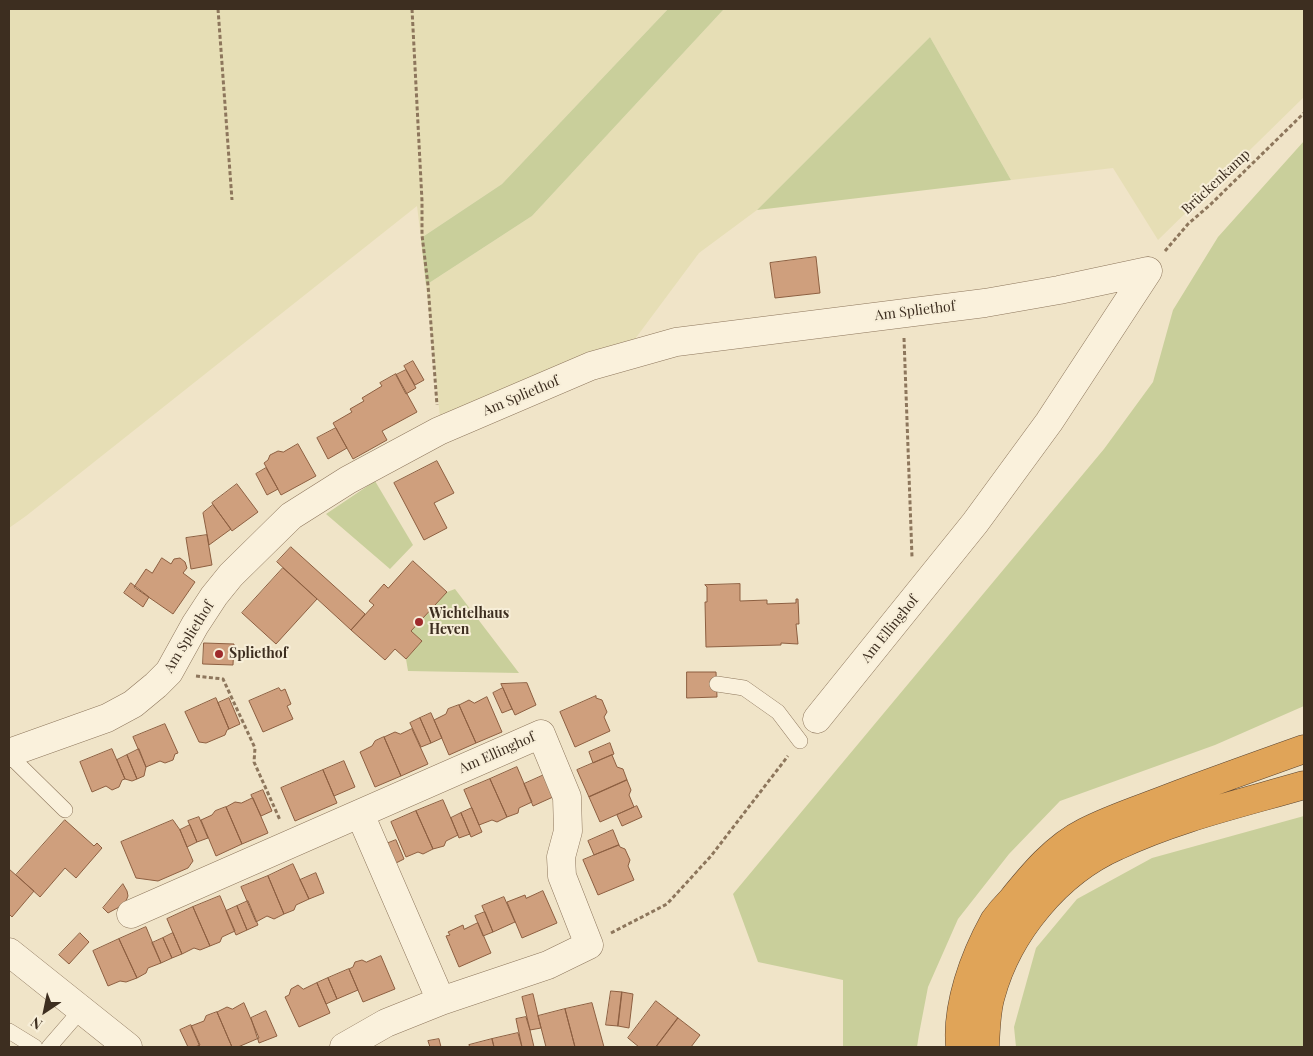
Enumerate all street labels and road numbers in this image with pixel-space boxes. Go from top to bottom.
street label: Brückenkamp [1178,146,1254,218]
street label: Am Spliethof [874,298,956,324]
street label: Am Spliethof [480,372,562,420]
street label: Am Ellinghof [858,592,922,666]
street label: Am Spliethof [160,598,218,676]
street label: Am Ellinghof [456,729,538,777]

